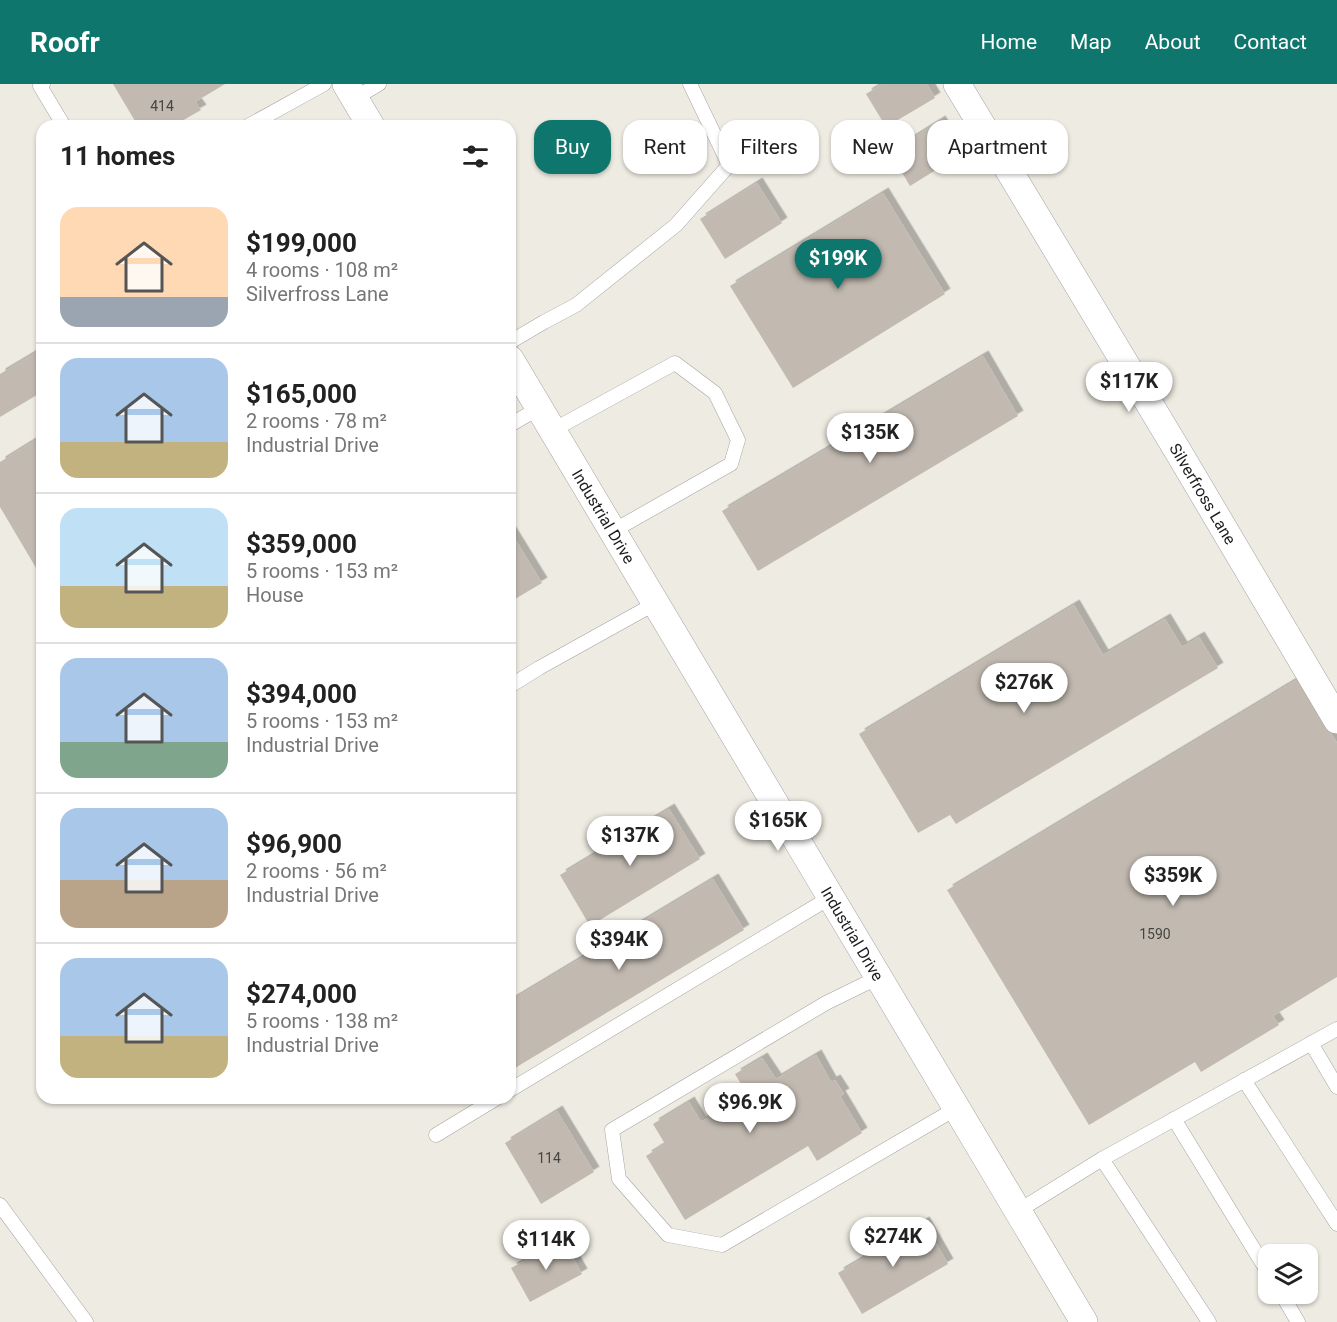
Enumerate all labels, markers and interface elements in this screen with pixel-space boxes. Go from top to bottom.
text: Roofr [30,26,100,59]
text: Home [981,30,1037,54]
text: Map [1070,30,1112,54]
text: About [1145,30,1201,54]
text: Contact [1234,30,1307,54]
house number: 414 [150,98,174,114]
chip: Buy [534,120,611,174]
chip: Rent [623,120,707,174]
chip: Filters [719,120,819,174]
chip: New [831,120,915,174]
chip: Apartment [927,120,1068,174]
icon: filters [459,140,492,173]
text: 11 homes [60,141,175,171]
text: $199,000 [246,228,357,258]
icon: home [108,231,180,303]
pin: $199K [796,239,880,290]
text: $199K [809,246,867,270]
text: 4 rooms · 108 m² [246,258,398,282]
text: Silverfross Lane [246,282,389,306]
pin: $117K [1087,362,1171,413]
text: $117K [1100,369,1158,393]
text: $165,000 [246,379,357,409]
icon: home [108,382,180,454]
text: 2 rooms · 78 m² [246,409,387,433]
pin: $135K [828,413,912,464]
text: $135K [841,420,899,444]
text: Industrial Drive [246,433,379,457]
street label: Silverfross Lane [1165,440,1240,548]
street label: Industrial Drive [568,466,639,567]
text: $359,000 [246,529,357,559]
icon: home [108,532,180,604]
text: 5 rooms · 153 m² [246,559,398,583]
text: House [246,583,304,607]
pin: $276K [982,663,1066,714]
text: $276K [995,670,1053,694]
text: $394,000 [246,679,357,709]
icon: home [108,682,180,754]
text: 5 rooms · 153 m² [246,709,398,733]
text: Industrial Drive [246,733,379,757]
pin: $165K [736,801,820,852]
text: $165K [749,808,807,832]
pin: $137K [588,816,672,867]
text: $137K [601,823,659,847]
text: $96,900 [246,829,342,859]
icon: home [108,832,180,904]
pin: $359K [1131,856,1215,907]
text: 2 rooms · 56 m² [246,859,387,883]
text: $359K [1144,863,1202,887]
text: Industrial Drive [246,883,379,907]
street label: Industrial Drive [817,883,887,984]
pin: $394K [577,920,661,971]
house number: 1590 [1139,926,1171,942]
text: $394K [590,927,648,951]
text: $274,000 [246,979,357,1009]
icon: home [108,982,180,1054]
text: 5 rooms · 138 m² [246,1009,398,1033]
text: Industrial Drive [246,1033,379,1057]
pin: $96.9K [701,1083,799,1134]
text: $96.9K [718,1090,782,1114]
house number: 114 [537,1150,561,1166]
pin: $274K [851,1217,935,1268]
pin: $114K [504,1220,588,1271]
text: $274K [864,1224,922,1248]
text: $114K [517,1227,575,1251]
map controls [1258,1244,1318,1304]
button: layers [1258,1244,1318,1304]

